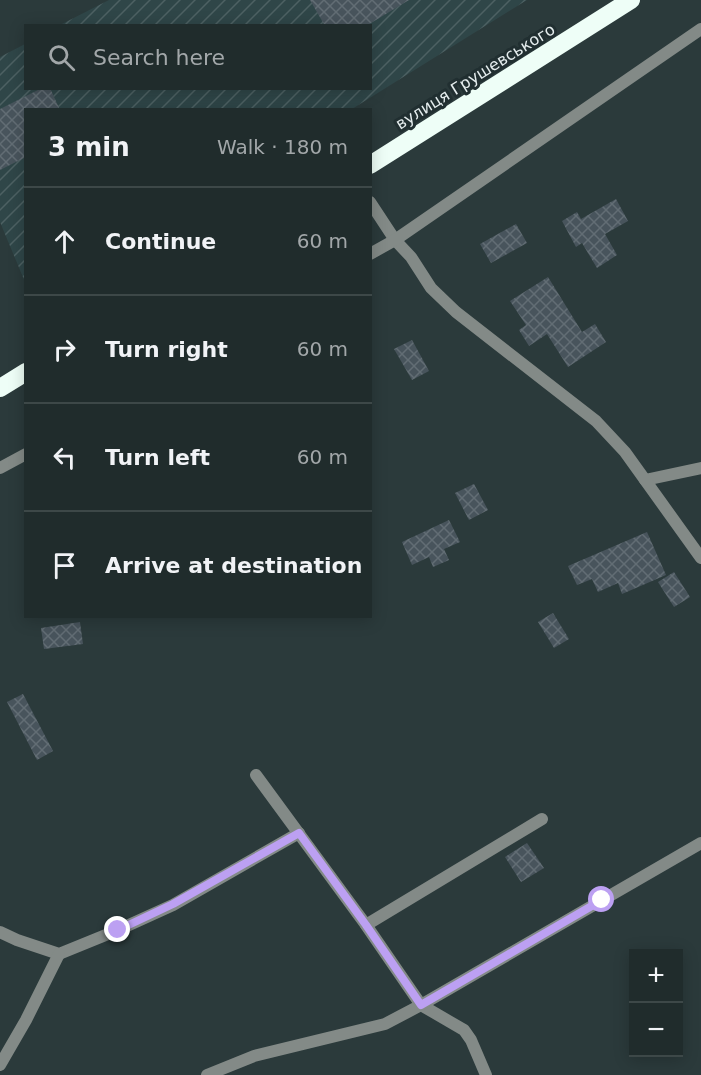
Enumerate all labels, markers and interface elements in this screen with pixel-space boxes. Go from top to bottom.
street label: вулиця Грушевського [392,20,558,133]
search box [24,24,372,90]
icon: search [45,41,78,74]
text: Search here [93,45,225,70]
text: 3 min [48,132,130,162]
text: Walk · 180 m [217,135,348,159]
icon: ahead [48,225,81,258]
text: Continue [105,229,216,254]
text: 60 m [297,229,348,253]
icon: right [48,333,81,366]
text: Turn right [105,337,228,362]
text: 60 m [297,337,348,361]
icon: left [48,441,81,474]
text: Turn left [105,445,210,470]
text: 60 m [297,445,348,469]
icon: arrive [48,549,81,582]
text: Arrive at destination [105,553,362,578]
route start [588,886,614,912]
route end [104,916,130,942]
map controls [629,949,683,1057]
button: + [629,949,683,1003]
button: − [629,1003,683,1057]

